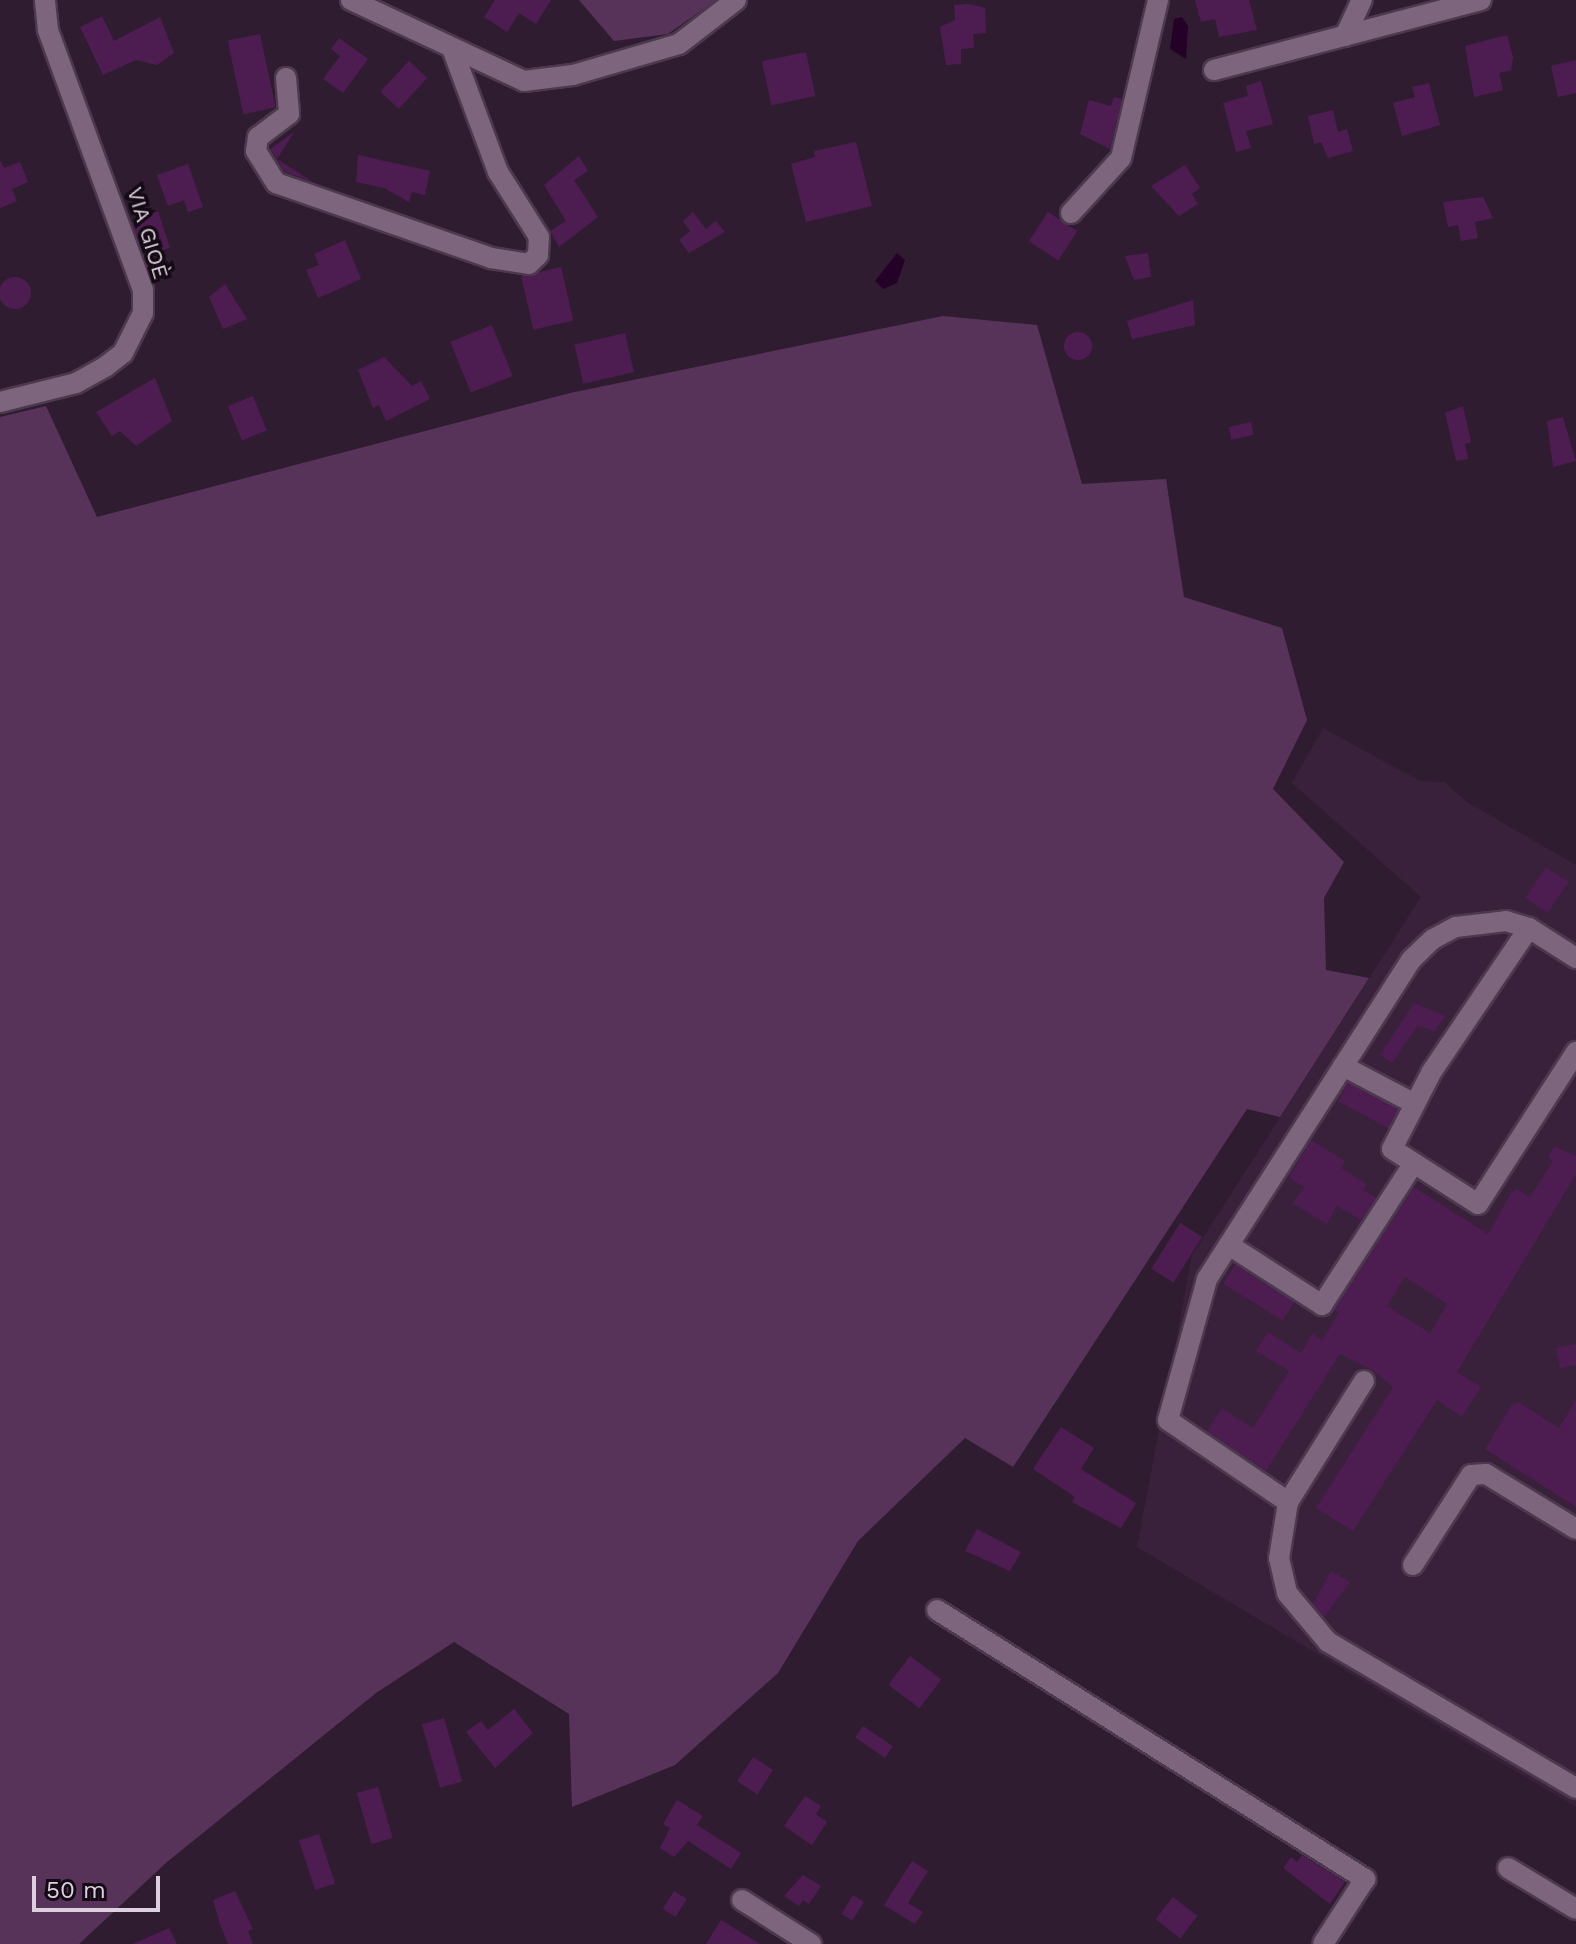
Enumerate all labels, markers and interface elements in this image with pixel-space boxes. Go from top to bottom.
street label: VIA GIOÈ [121,183,175,283]
scale bar [36,1860,164,1910]
text: 50 m [46,1876,106,1904]

